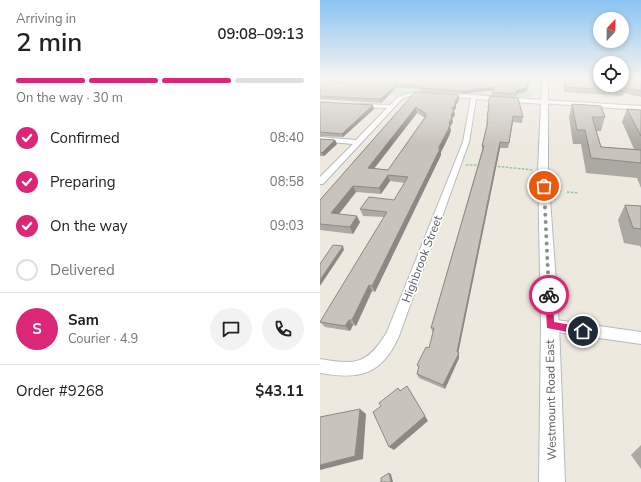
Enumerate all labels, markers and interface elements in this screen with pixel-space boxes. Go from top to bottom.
text: Arriving in [16,10,76,28]
north arrow [593,12,629,48]
map controls [593,12,629,92]
text: 09:08–09:13 [217,24,304,44]
text: 2 min [16,25,82,60]
button: locate [593,56,629,92]
text: On the way · 30 m [16,89,123,107]
icon: check [16,127,38,149]
text: Confirmed [50,128,120,148]
text: 08:40 [270,129,304,147]
pin [527,169,561,203]
icon: check [16,171,38,193]
text: Preparing [50,172,115,192]
text: 08:58 [270,173,304,191]
icon: bag [533,175,555,197]
street label: Highbrook Street [398,212,446,305]
icon: check [16,215,38,237]
text: On the way [50,216,128,236]
text: 09:03 [270,217,304,235]
text: Delivered [50,260,115,280]
courier [529,275,569,315]
icon: bike [538,284,560,306]
button: chat [210,308,252,350]
button: phone [262,308,304,350]
text: Sam [68,310,99,330]
pin [566,314,600,348]
text: S [32,319,42,339]
icon: home [572,320,594,342]
text: Courier · 4.9 [68,330,138,348]
street label: Westmount Road East [542,339,560,461]
text: Order #9268 [16,381,104,401]
text: $43.11 [255,381,304,401]

